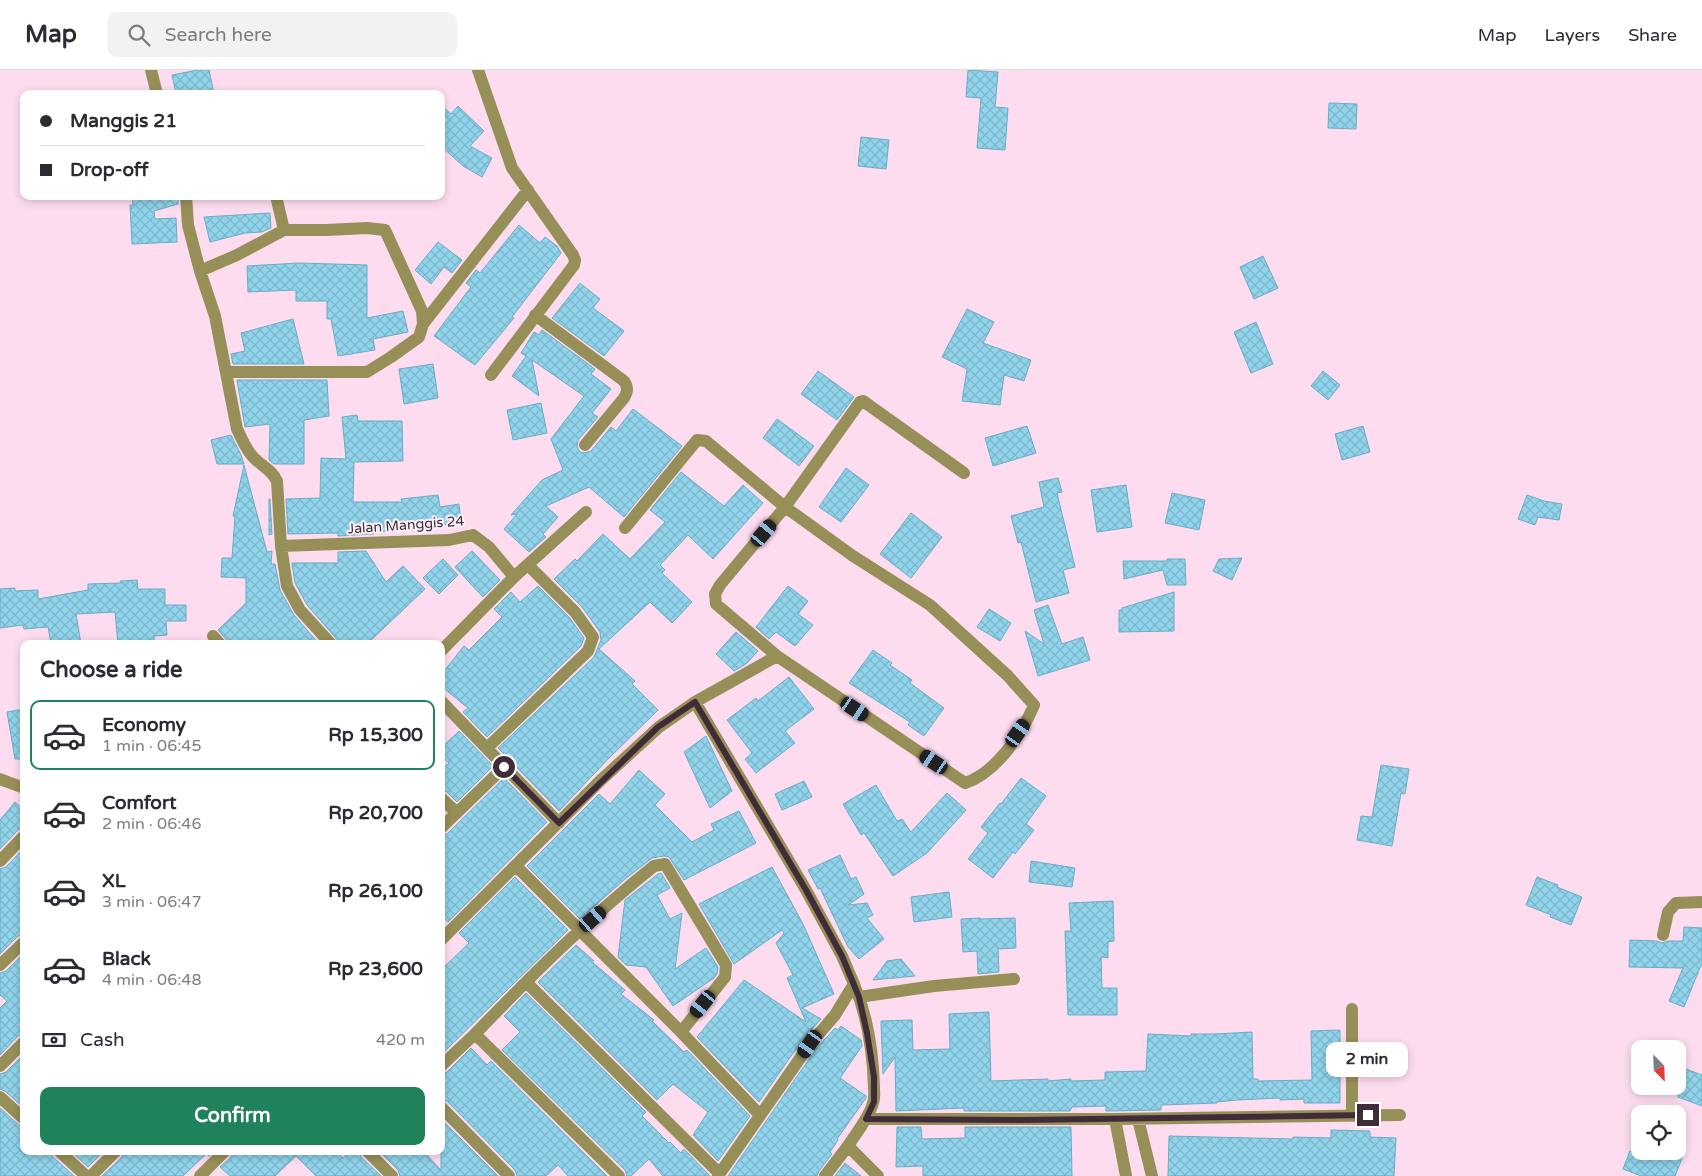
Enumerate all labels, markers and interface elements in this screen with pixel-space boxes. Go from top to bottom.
search box [107,12,457,57]
text: Map [25,20,77,49]
icon: search [125,21,153,49]
text: Search here [165,24,272,46]
text: Map [1478,24,1517,46]
text: Layers [1545,24,1600,46]
text: Share [1628,24,1677,46]
text: Manggis 21 [70,110,177,132]
text: Drop-off [70,159,149,181]
street label: Jalan Manggis 24 [347,512,465,538]
car [748,517,779,549]
text: Choose a ride [40,657,183,683]
car [838,694,871,724]
icon: car [42,713,87,758]
text: Economy [102,714,186,736]
car [1003,716,1032,750]
text: Rp 15,300 [328,724,423,746]
text: 1 min · 06:45 [102,736,201,756]
car [917,747,950,777]
route start [493,756,515,778]
icon: car [42,791,87,836]
text: Comfort [102,792,176,814]
text: Rp 20,700 [328,802,423,824]
text: 2 min · 06:46 [102,814,201,834]
icon: car [42,869,87,914]
text: XL [102,870,126,892]
text: Rp 26,100 [328,880,423,902]
text: 3 min · 06:47 [102,892,201,912]
car [576,903,609,935]
icon: car [42,947,87,992]
text: Black [102,948,151,970]
text: Rp 23,600 [328,958,423,980]
text: 4 min · 06:48 [102,970,201,990]
car [687,988,718,1020]
icon: cash [40,1026,68,1054]
car [795,1027,824,1061]
text: Cash [80,1029,125,1051]
text: 420 m [376,1030,425,1050]
north arrow [1631,1040,1686,1095]
map controls [1631,1040,1686,1160]
callout: 2 min [1327,1042,1409,1078]
text: 2 min [1346,1049,1388,1069]
button: Confirm [40,1087,425,1145]
route end [1357,1104,1379,1126]
button: locate [1631,1105,1686,1160]

